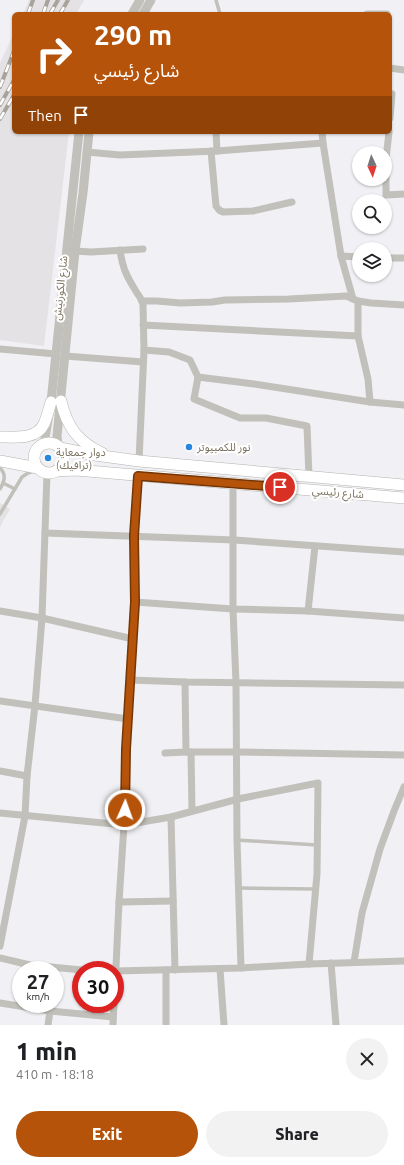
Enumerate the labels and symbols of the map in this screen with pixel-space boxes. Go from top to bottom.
north arrow [352,146,392,186]
street label: شارع الكورنيش [51,255,71,321]
place label: نور للكمبيوتر [196,441,251,454]
marker: نور للكمبيوتر [184,442,194,452]
place label: دوار جمعاية (ترافيك) [56,446,106,472]
marker: دوار جمعاية (ترافيك) [43,453,53,463]
pin [263,470,297,504]
street label: شارع رئيسي [311,484,365,504]
position arrow [104,789,146,831]
speed limit sign: 30 [72,961,124,1013]

